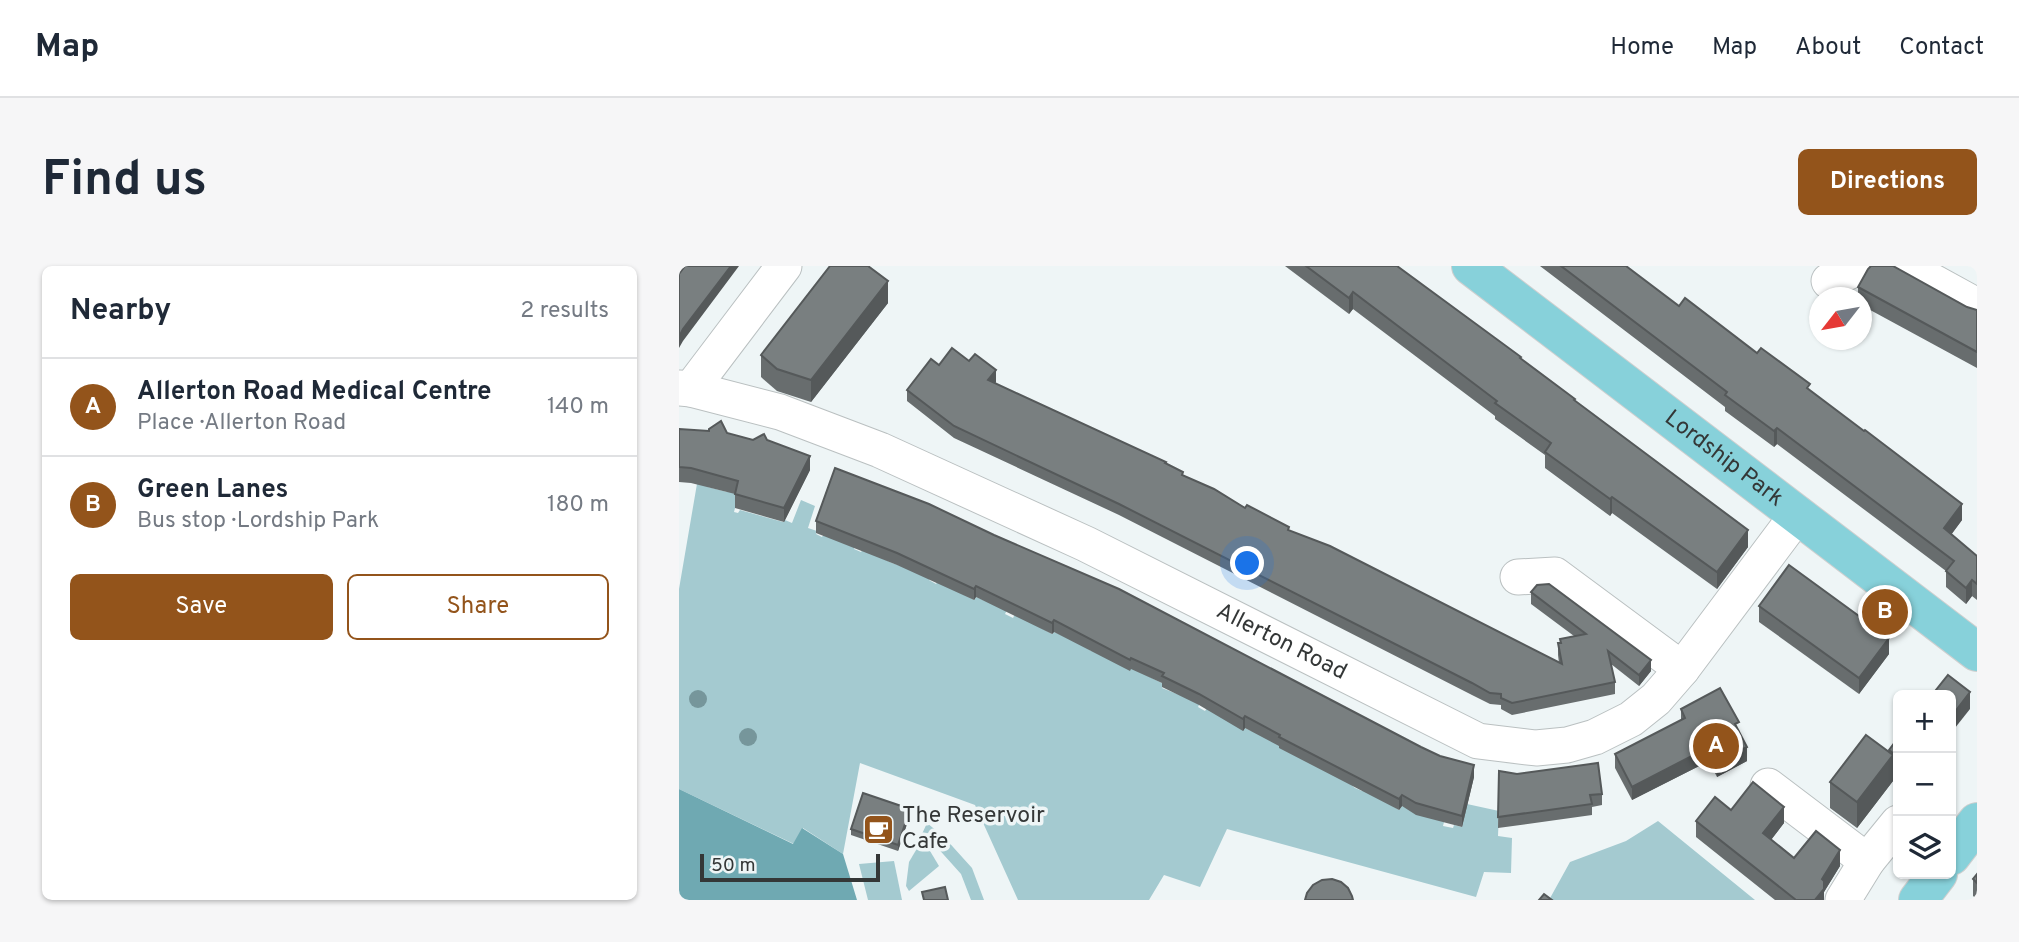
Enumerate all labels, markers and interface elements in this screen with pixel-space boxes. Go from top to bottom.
text: Map [35,27,99,69]
text: Home [1610,33,1674,63]
text: Map [1712,33,1757,63]
text: About [1795,33,1861,63]
text: Contact [1899,33,1984,63]
button: Directions [1798,149,1977,215]
text: Find us [42,151,207,213]
north arrow [1809,287,1872,350]
text: Nearby [70,293,171,330]
text: 2 results [520,297,609,326]
text: Allerton Road Medical Centre [137,376,492,409]
text: A [85,393,101,422]
text: 140 m [547,393,609,422]
street label: Lordship Park [1658,404,1789,514]
text: Place · Allerton Road [137,409,346,438]
text: Green Lanes [137,474,288,507]
text: B [85,491,101,520]
text: 180 m [547,491,609,520]
text: Bus stop · Lordship Park [137,507,379,536]
your location [1230,546,1264,580]
button: Save [70,574,333,640]
button: Share [347,574,609,640]
pin: B [1862,586,1908,638]
street label: Allerton Road [1211,597,1351,687]
map controls [1893,690,1956,879]
button: + [1893,690,1956,753]
pin: A [1693,720,1739,772]
button: − [1893,753,1956,816]
place label: The Reservoir Cafe [902,802,1045,857]
cafe icon: The Reservoir Cafe [862,812,896,846]
button: layers [1893,816,1956,879]
scale bar [700,851,880,883]
text: 50 m [711,854,756,878]

